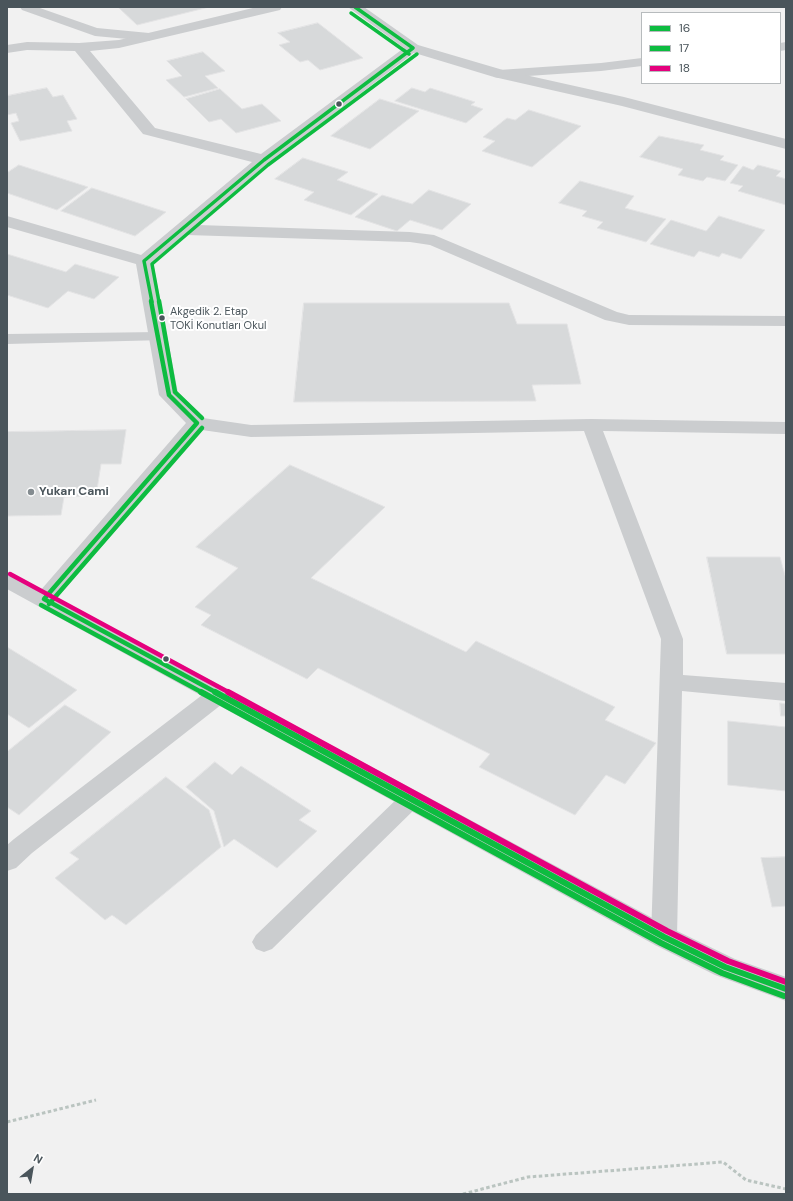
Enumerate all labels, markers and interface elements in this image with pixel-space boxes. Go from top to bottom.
legend [641,12,781,84]
text: 16 [679,20,690,36]
text: 17 [679,40,689,56]
text: 18 [679,60,690,76]
unlabelled marker [334,99,344,109]
place label: Akgedik 2. Etap TOKİ Konutları Okul [170,305,266,331]
marker: Akgedik 2. Etap TOKİ Konutları Okul [157,313,167,323]
place label: Yukarı Cami [39,485,109,499]
marker: Yukarı Cami [26,487,36,497]
unlabelled marker [161,654,171,664]
north arrow [12,1149,52,1189]
text: N [31,1151,45,1167]

